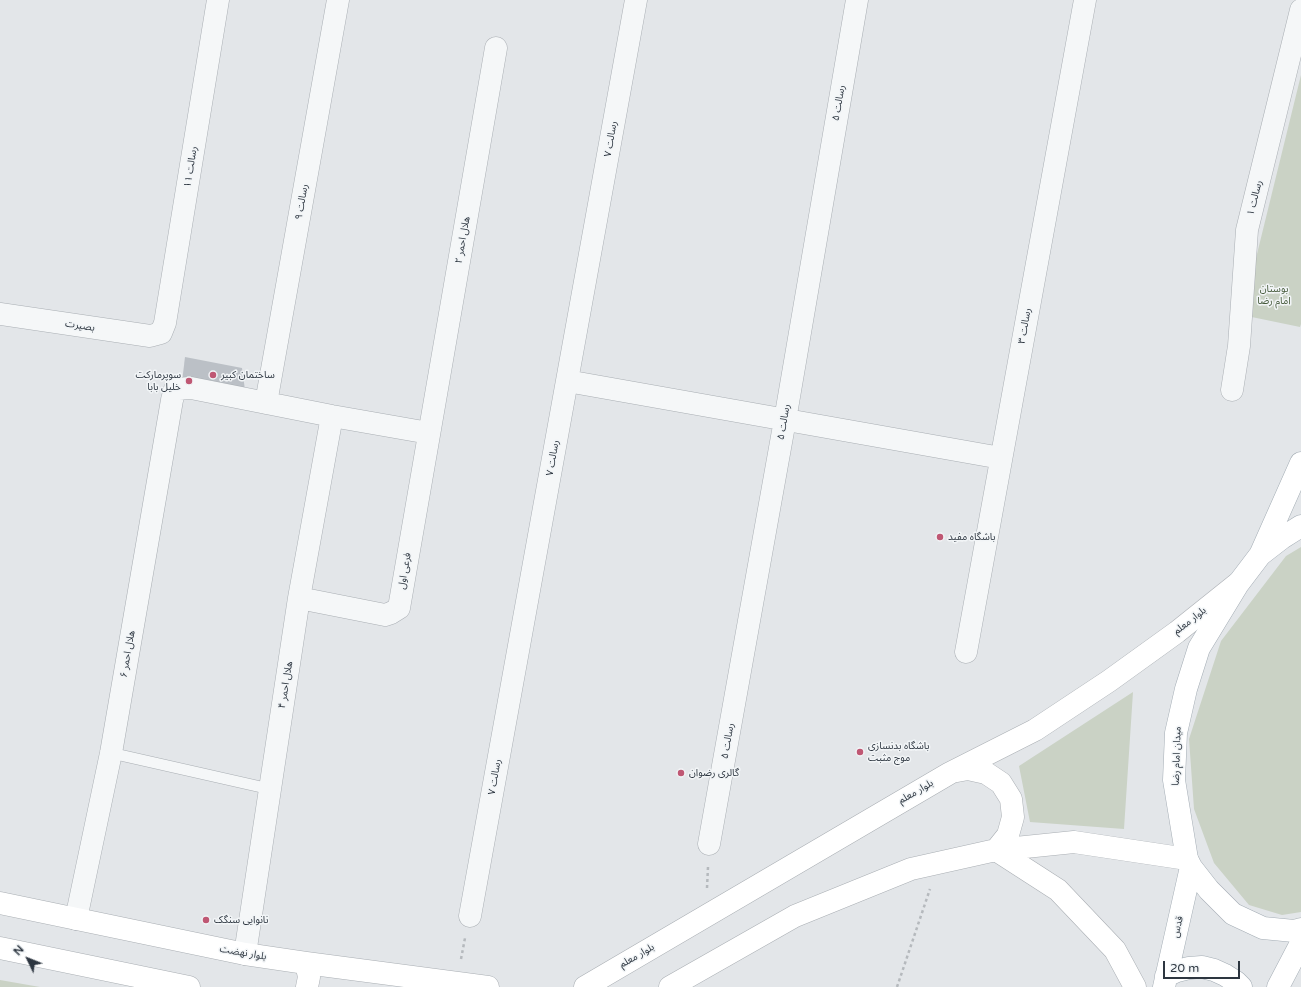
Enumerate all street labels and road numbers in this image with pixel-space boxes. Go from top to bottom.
street label: رسالت ۵ [830,84,848,122]
street label: رسالت ۷ [602,120,620,158]
street label: رسالت ۱۱ [182,145,200,189]
street label: رسالت ۱ [1245,179,1265,217]
street label: رسالت ۹ [293,183,311,221]
street label: هلال احمر ۲ [453,216,473,264]
street label: رسالت ۳ [1016,307,1034,345]
street label: بصیرت [64,318,96,334]
street label: رسالت ۵ [775,403,793,441]
street label: رسالت ۷ [544,439,562,477]
street label: فرعی اول [396,552,414,590]
street label: بلوار معلم [1171,605,1209,637]
street label: هلال احمر ۶ [118,630,138,678]
street label: هلال احمر ۴ [276,661,296,709]
street label: رسالت ۵ [719,722,737,760]
street label: میدان امام رضا [1170,726,1184,786]
street label: رسالت ۷ [486,758,504,796]
street label: بلوار معلم [896,777,936,807]
street label: قدس [1170,915,1186,939]
street label: بلوار معلم [617,941,657,971]
street label: بلوار نهضت [219,943,267,963]

